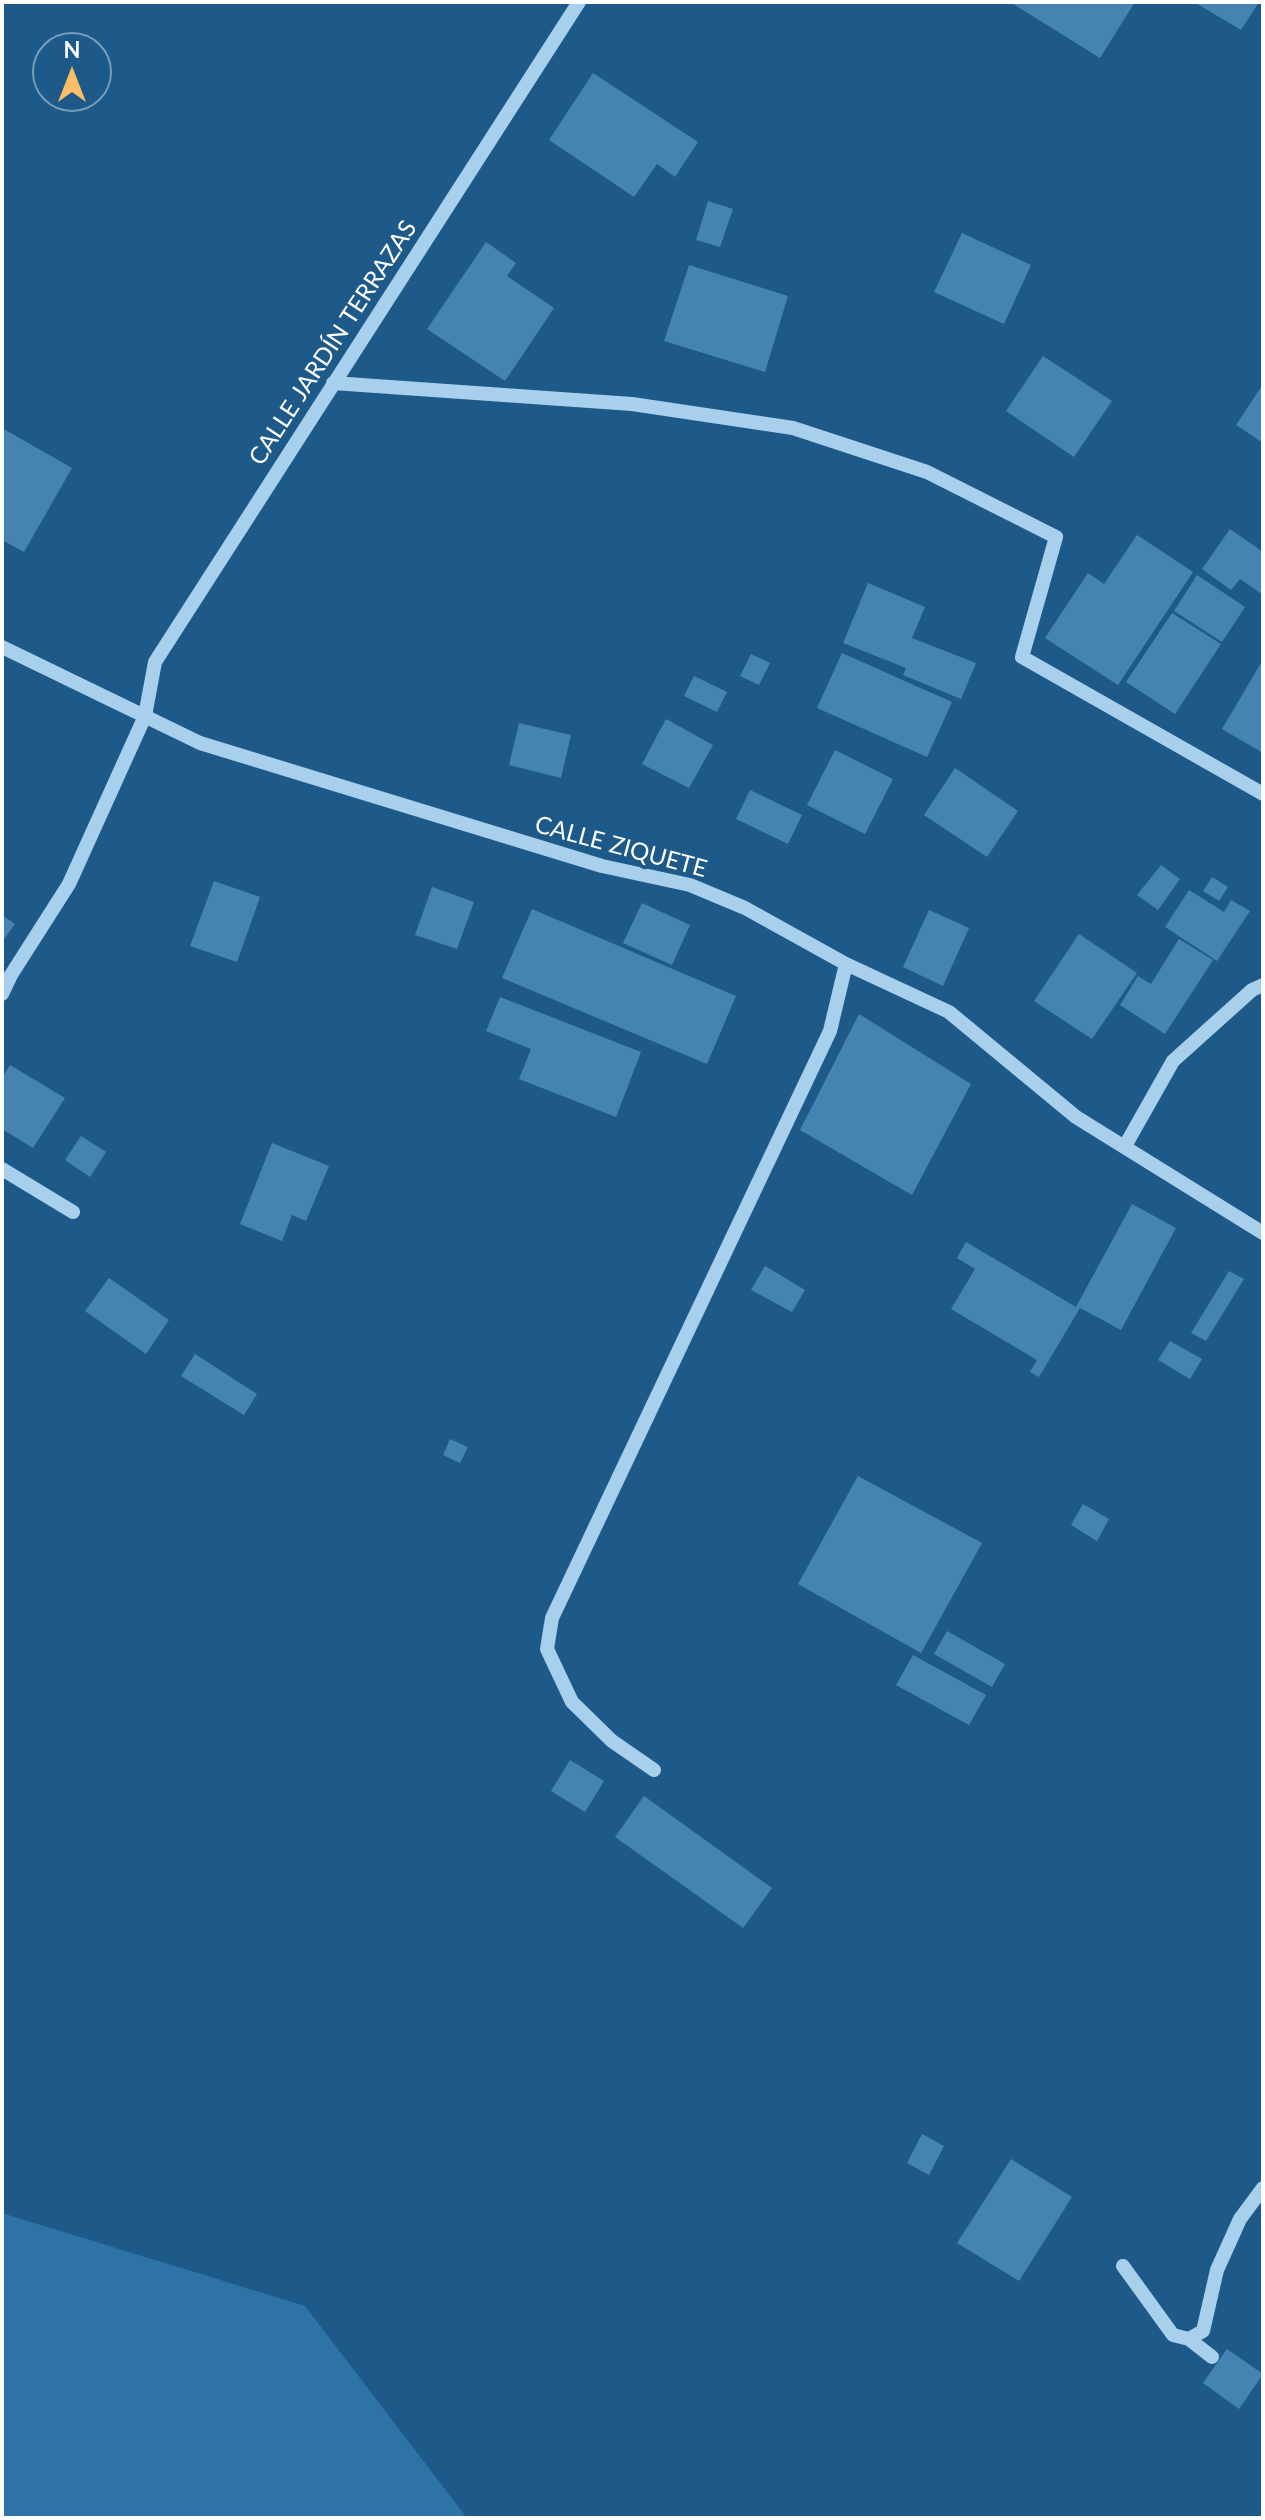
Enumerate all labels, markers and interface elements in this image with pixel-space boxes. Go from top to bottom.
north arrow [32,32,112,112]
text: N [64,36,80,63]
street label: CALLE JARDÍN TERRAZAS [243,215,423,471]
street label: CALLE ZIQUETE [532,810,710,884]

